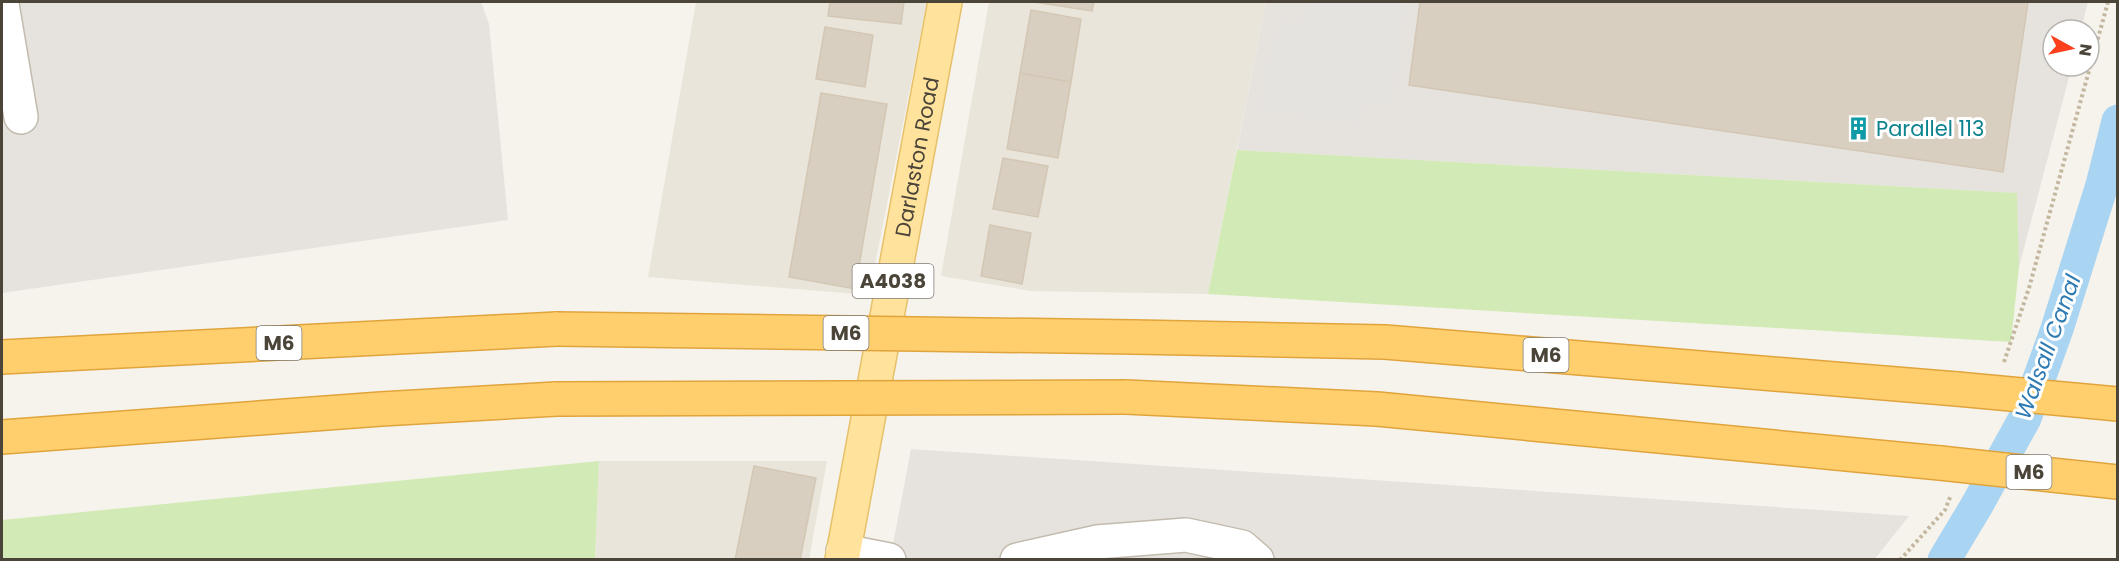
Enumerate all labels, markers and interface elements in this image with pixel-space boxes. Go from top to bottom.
north arrow [2041,18,2101,78]
text: N [2073,42,2098,58]
street label: Darlaston Road [887,74,945,239]
place label: Parallel 113 [1876,114,1984,143]
building icon: Parallel 113 [1845,115,1871,141]
road number: A4038 [852,264,934,298]
water label: Walsall Canal [2007,270,2089,424]
road number: M6 [824,316,868,350]
road number: M6 [256,326,302,360]
road number: M6 [1524,338,1568,372]
road number: M6 [2006,455,2052,489]

